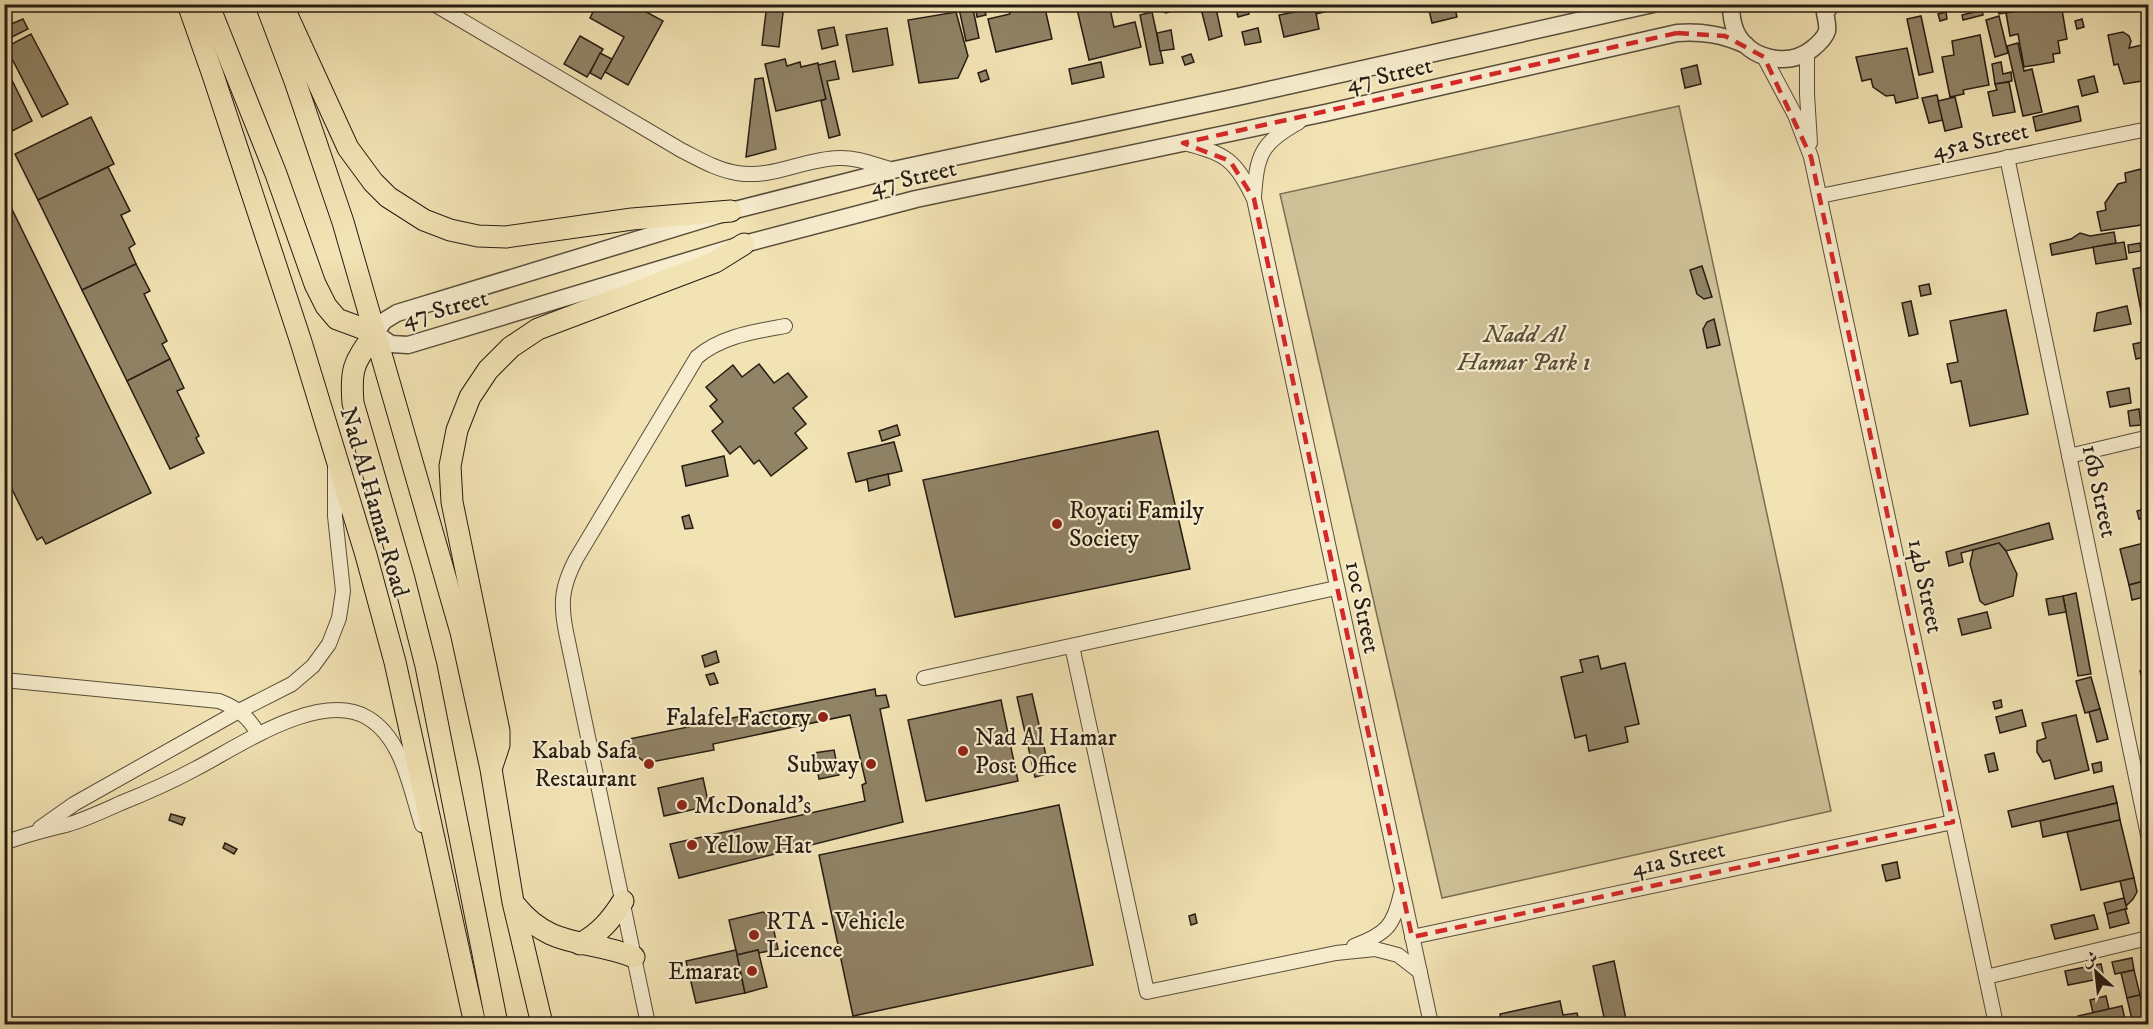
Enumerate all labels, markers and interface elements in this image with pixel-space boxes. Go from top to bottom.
street label: 47 Street [1343,50,1436,99]
street label: 45a Street [1929,116,2031,166]
street label: 47 Street [867,153,960,202]
street label: 47 Street [399,283,492,335]
park label: Nadd Al Hamar Park 1 [1456,320,1591,378]
street label: Nad Al Hamar Road [333,404,416,601]
street label: 16b Street [2075,442,2124,541]
place label: Royati Family Society [1069,496,1204,554]
marker: Royati Family Society [1050,517,1064,531]
street label: 14b Street [1900,536,1950,636]
street label: 10c Street [1338,558,1387,657]
place label: Falafel Factory [665,703,812,733]
marker: Falafel Factory [816,710,830,724]
place label: Nad Al Hamar Post Office [975,723,1117,781]
place label: Kabab Safa Restaurant [532,736,638,794]
marker: Nad Al Hamar Post Office [956,744,970,758]
place label: Subway [787,750,860,780]
marker: Kabab Safa Restaurant [642,757,656,771]
marker: Subway [864,757,878,771]
place label: McDonald's [694,791,811,821]
marker: McDonald's [675,798,689,812]
place label: Yellow Hat [704,831,812,861]
street label: 41a Street [1629,834,1728,883]
marker: Yellow Hat [685,838,699,852]
place label: RTA - Vehicle Licence [766,907,905,965]
marker: RTA - Vehicle Licence [747,928,761,942]
north arrow [2066,942,2126,1002]
text: ش [2078,947,2101,972]
place label: Emarat [668,957,740,987]
marker: Emarat [745,964,759,978]

